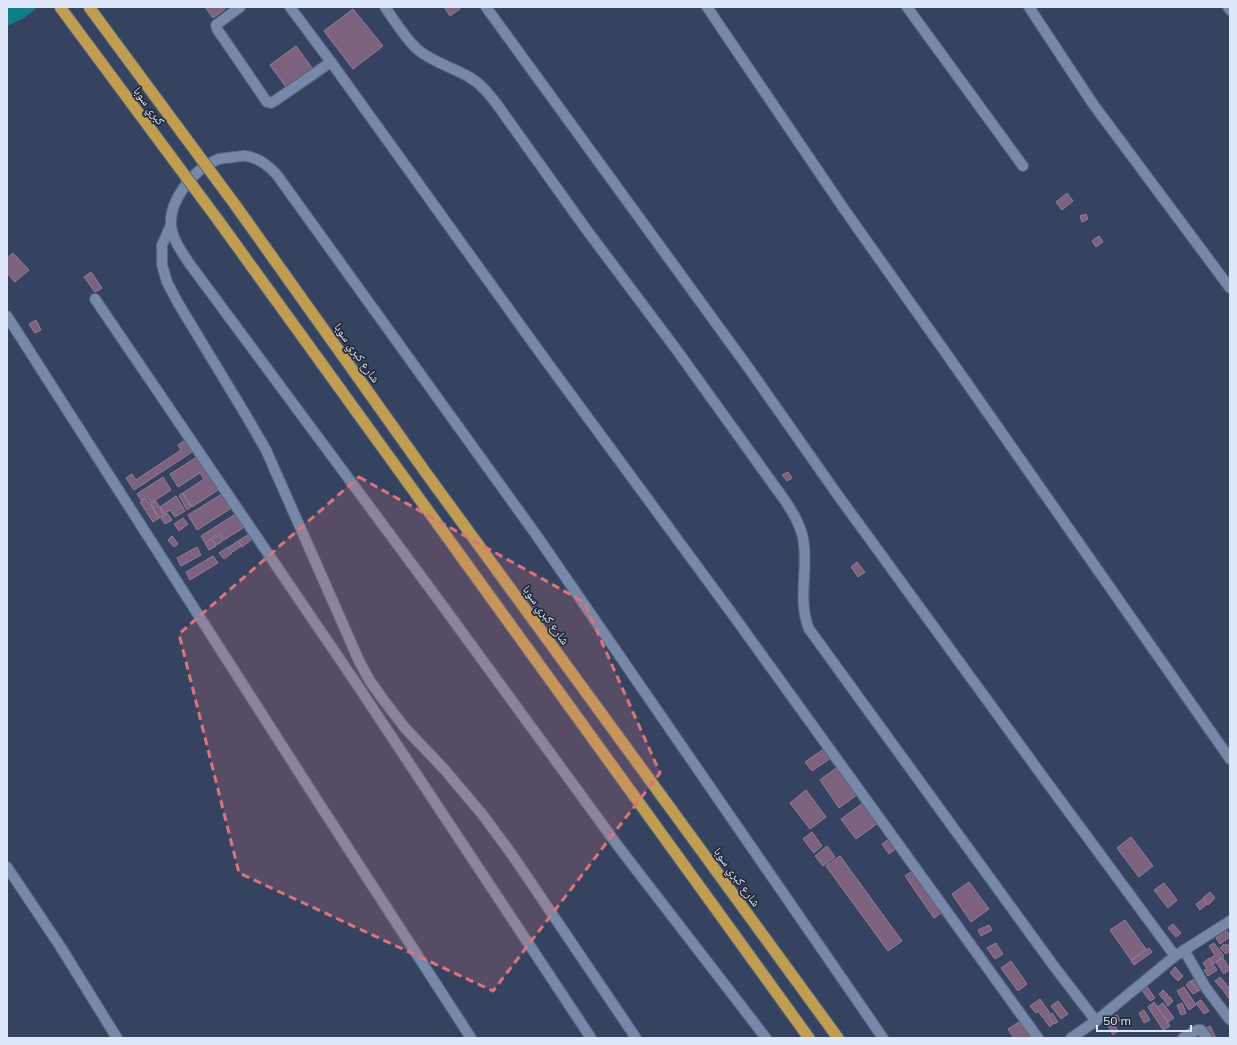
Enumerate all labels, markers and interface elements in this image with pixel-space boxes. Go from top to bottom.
street label: كبري سوبا [128,84,168,130]
street label: شارع كبري سوبا [329,320,384,387]
street label: شارع كبري سوبا [517,582,573,649]
street label: شارع كبري سوبا [708,844,764,911]
scale bar [1097,1007,1191,1033]
text: 50 m [1103,1013,1131,1028]

